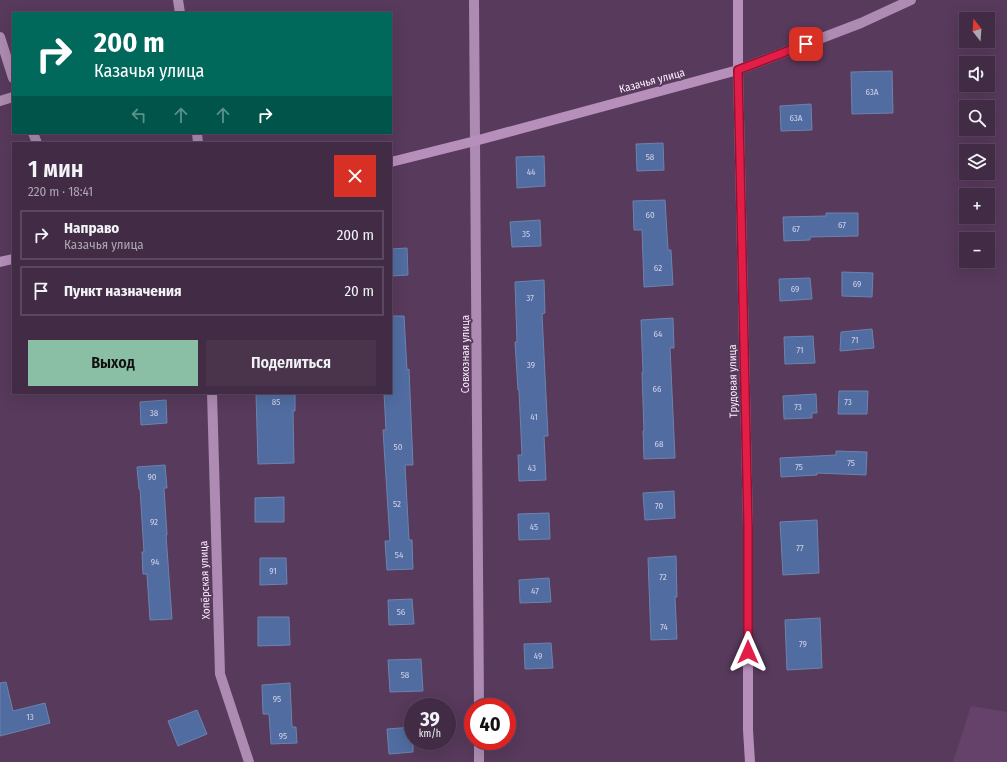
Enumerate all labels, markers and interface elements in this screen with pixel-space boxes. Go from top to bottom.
north arrow [959,12,995,48]
map controls [959,12,995,268]
text: 200 m [94,26,165,59]
pin [789,27,823,61]
icon: right [28,28,80,80]
icon: arrive [795,33,817,55]
button: sound [959,56,995,92]
text: Казачья улица [94,60,204,82]
street label: Казачья улица [618,66,686,96]
house number: 63А [865,87,879,97]
button: search [959,100,995,136]
icon: left [128,104,150,126]
icon: ahead [170,104,192,126]
icon: ahead [212,104,234,126]
icon: right [254,104,276,126]
house number: 63А [789,113,803,123]
button: layers [959,144,995,180]
house number: 58 [646,152,655,162]
text: 1 мин [28,155,84,183]
button: close [334,155,376,197]
house number: 44 [527,167,536,177]
text: 220 m · 18:41 [28,184,93,199]
button: + [959,188,995,224]
house number: 60 [645,210,655,220]
text: Направо [64,219,119,237]
house number: 67 [838,220,846,230]
icon: right [30,224,52,246]
house number: 67 [792,224,800,234]
text: 200 m [337,226,374,244]
house number: 35 [522,229,530,239]
button: − [959,232,995,268]
text: Казачья улица [64,237,144,252]
house number: 62 [654,263,662,273]
house number: 69 [853,279,861,289]
icon: arrive [30,280,52,302]
text: Пункт назначения [64,282,182,300]
text: 20 m [345,282,374,300]
house number: 69 [791,284,799,294]
house number: 37 [526,293,534,303]
street label: Совхозная улица [459,315,472,393]
house number: 64 [654,329,663,339]
house number: 71 [851,335,859,345]
button: Выход [28,340,198,386]
button: Поделиться [206,340,376,386]
street label: Трудовая улица [726,344,740,418]
house number: 71 [796,345,804,355]
house number: 39 [527,360,535,370]
house number: 66 [653,384,662,394]
house number: 85 [272,397,280,407]
house number: 73 [844,397,852,407]
house number: 73 [794,402,802,412]
house number: 38 [150,408,159,418]
house number: 41 [530,412,538,422]
house number: 68 [655,439,664,449]
house number: 50 [394,442,403,452]
house number: 75 [847,458,855,468]
house number: 75 [795,462,803,472]
house number: 43 [528,463,536,473]
house number: 90 [147,472,157,482]
house number: 52 [393,499,401,509]
house number: 70 [655,501,663,511]
house number: 92 [150,517,158,527]
house number: 45 [530,522,538,532]
street label: Хопёрская улица [197,540,213,620]
house number: 77 [796,543,804,553]
house number: 54 [395,550,404,560]
house number: 94 [151,557,160,567]
house number: 91 [269,566,277,576]
house number: 72 [659,572,667,582]
house number: 47 [531,586,539,596]
house number: 56 [397,607,406,617]
house number: 74 [660,622,668,632]
position arrow [727,631,769,673]
house number: 79 [799,639,807,649]
house number: 49 [534,651,542,661]
house number: 58 [401,670,410,680]
house number: 95 [273,694,281,704]
speed limit sign: 40 [464,698,516,750]
text: 39 [420,707,440,731]
house number: 13 [26,712,34,722]
text: km/h [419,728,441,740]
house number: 95 [279,731,287,741]

